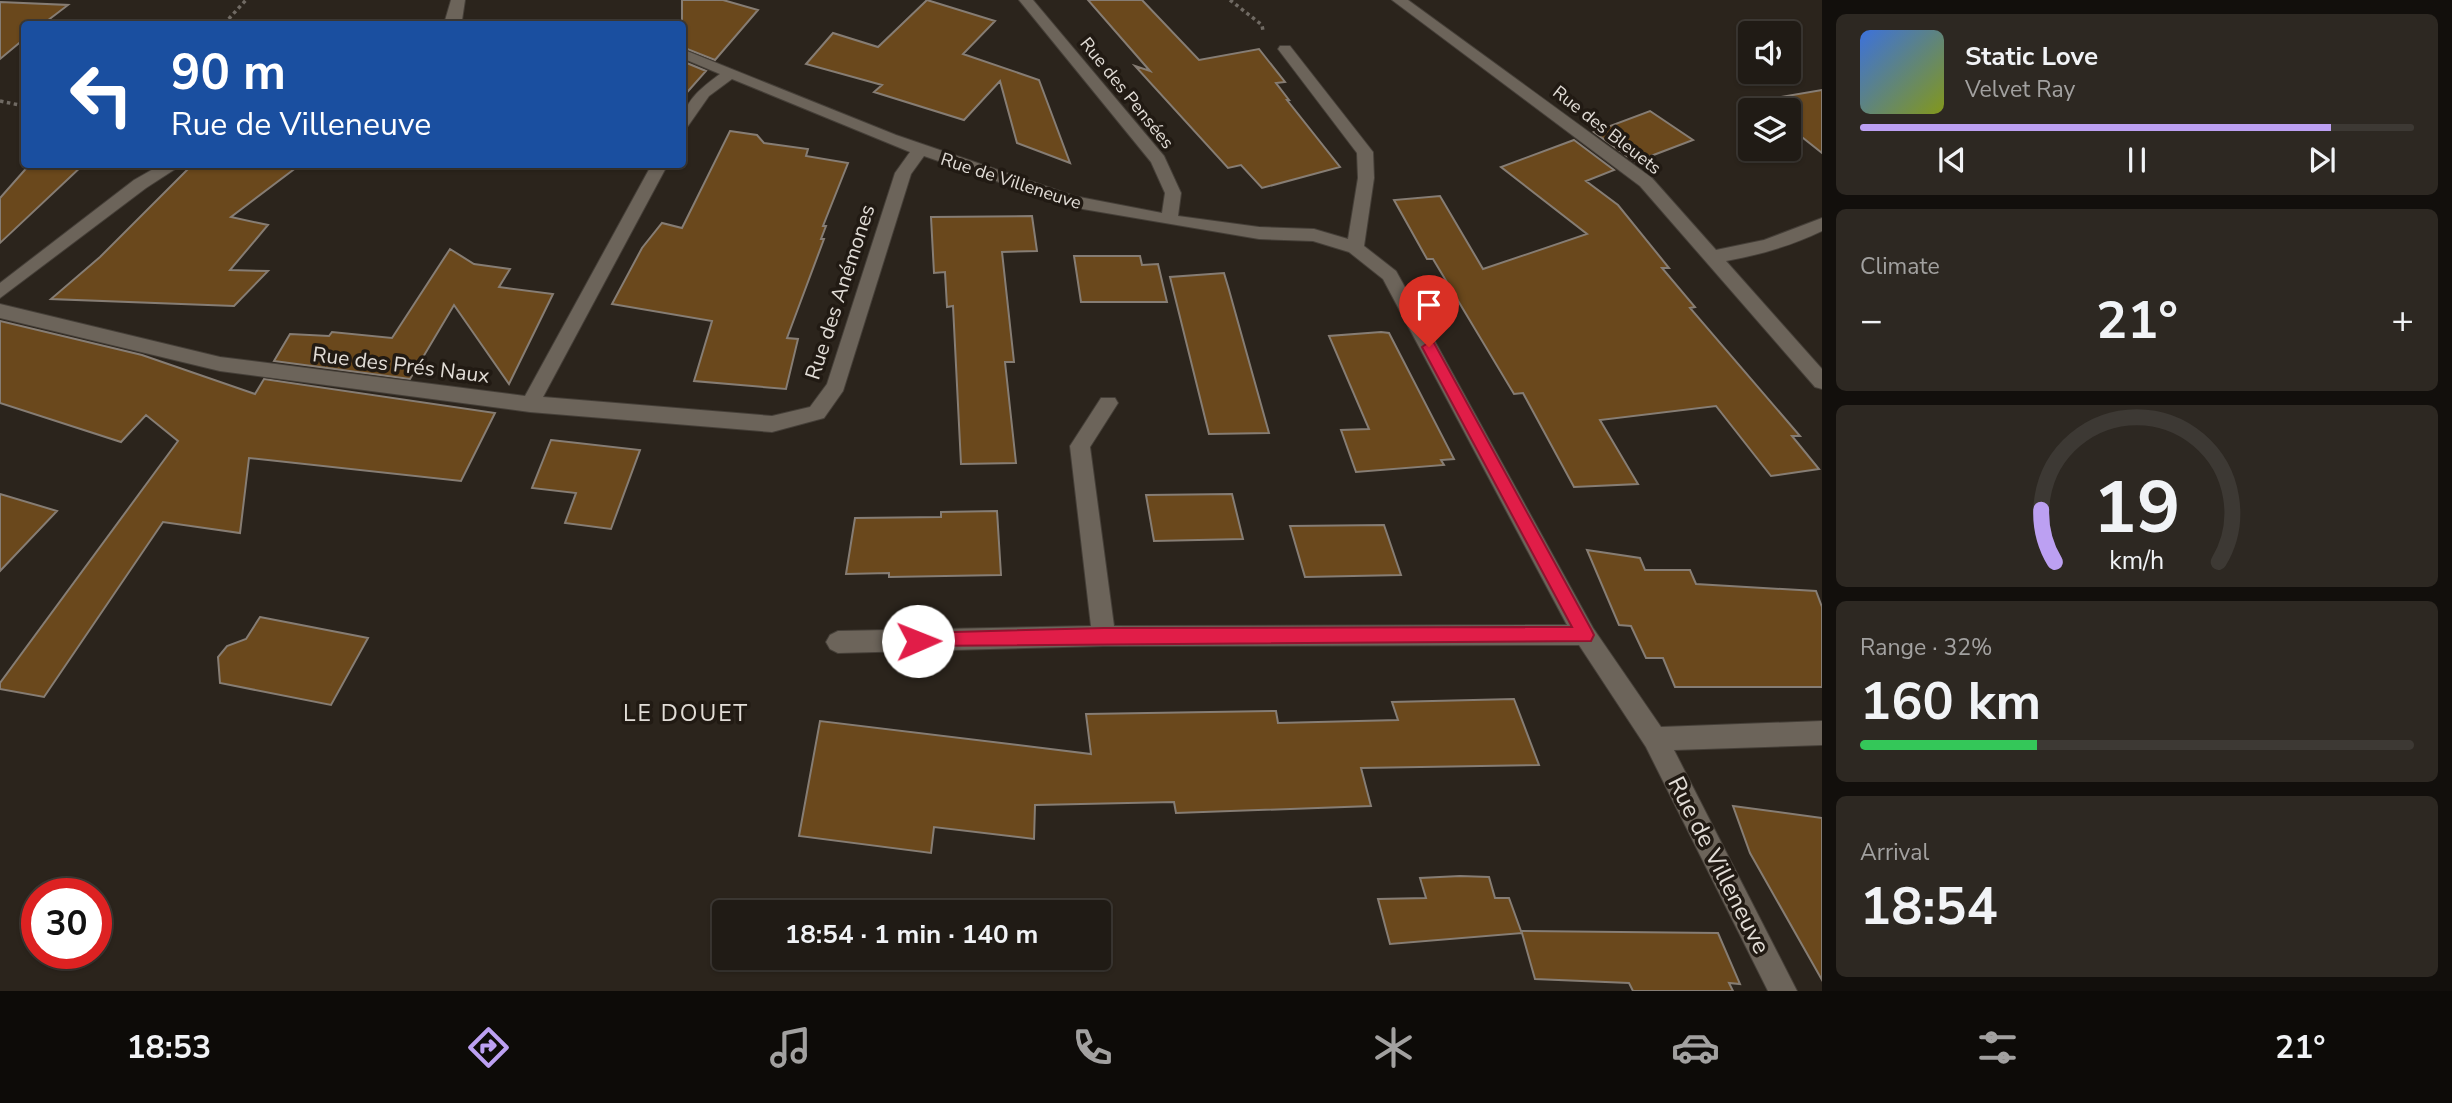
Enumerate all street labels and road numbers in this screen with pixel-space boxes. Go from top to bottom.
street label: Rue des Pensées [1075,32,1179,154]
street label: Rue des Bleuets [1548,80,1666,180]
street label: Rue de Villeneuve [938,147,1084,215]
street label: Rue des Anémones [798,201,882,383]
street label: Rue des Prés Naux [311,340,491,390]
street label: Rue de Villeneuve [1660,771,1778,959]

